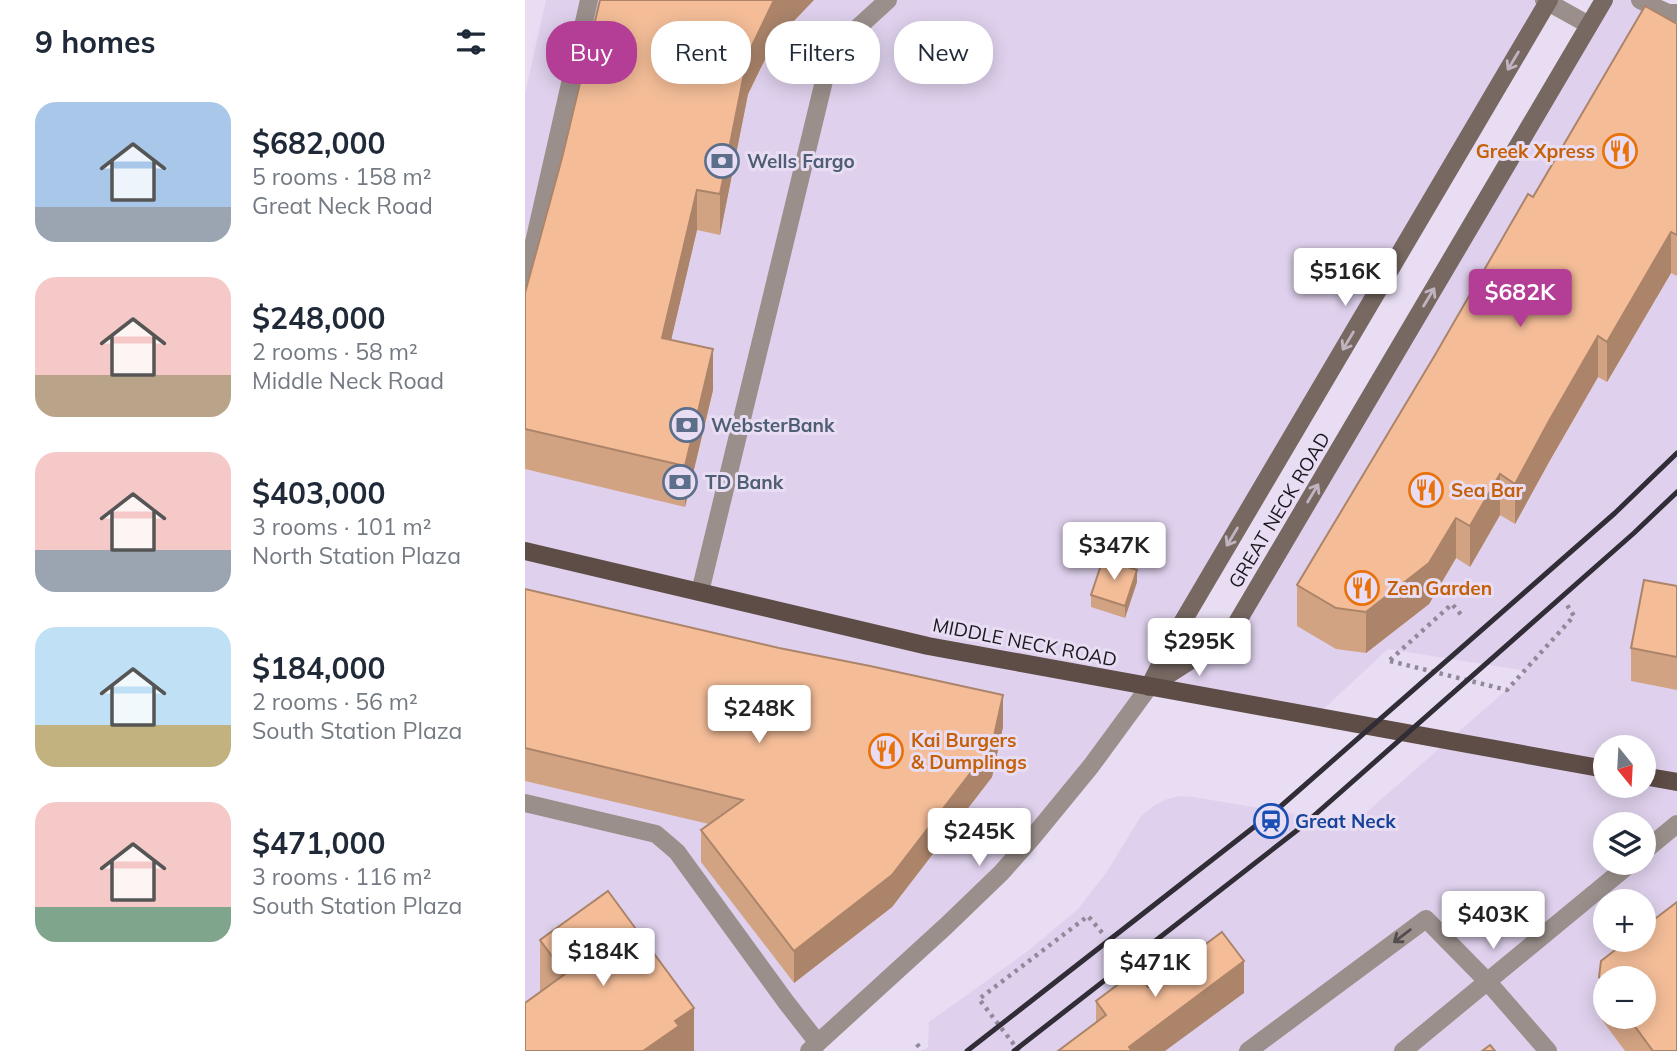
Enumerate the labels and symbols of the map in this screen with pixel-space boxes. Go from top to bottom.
one-way arrow [1506,51,1520,71]
restaurant icon: Greek Xpress [1601,132,1639,170]
place label: Greek Xpress [1476,139,1595,163]
bank icon: Wells Fargo [703,142,741,180]
place label: Wells Fargo [747,149,855,173]
pin: $516K [1296,248,1394,308]
pin: $682K [1471,270,1569,329]
one-way arrow [1422,288,1436,308]
one-way arrow [1340,331,1354,351]
bank icon: WebsterBank [668,406,706,444]
place label: WebsterBank [711,413,835,437]
street label: GREAT NECK ROAD [1223,428,1335,592]
bank icon: TD Bank [661,463,699,501]
place label: TD Bank [705,470,784,494]
restaurant icon: Sea Bar [1407,471,1445,509]
place label: Sea Bar [1451,478,1524,502]
one-way arrow [1307,483,1320,504]
pin: $347K [1065,522,1163,582]
one-way arrow [1225,527,1239,547]
restaurant icon: Zen Garden [1343,569,1381,607]
place label: Zen Garden [1387,576,1492,600]
street label: MIDDLE NECK ROAD [931,612,1119,672]
pin: $295K [1150,618,1248,678]
pin: $248K [710,686,808,745]
place label: Kai Burgers & Dumplings [911,728,1027,774]
restaurant icon: Kai Burgers & Dumplings [867,732,905,770]
north arrow [1593,735,1655,798]
station icon: Great Neck [1252,802,1290,840]
pin: $245K [930,808,1028,868]
place label: Great Neck [1295,809,1396,833]
pin: $403K [1444,892,1542,951]
pin: $184K [554,928,652,988]
one-way arrow [1393,929,1412,944]
pin: $471K [1106,940,1204,999]

